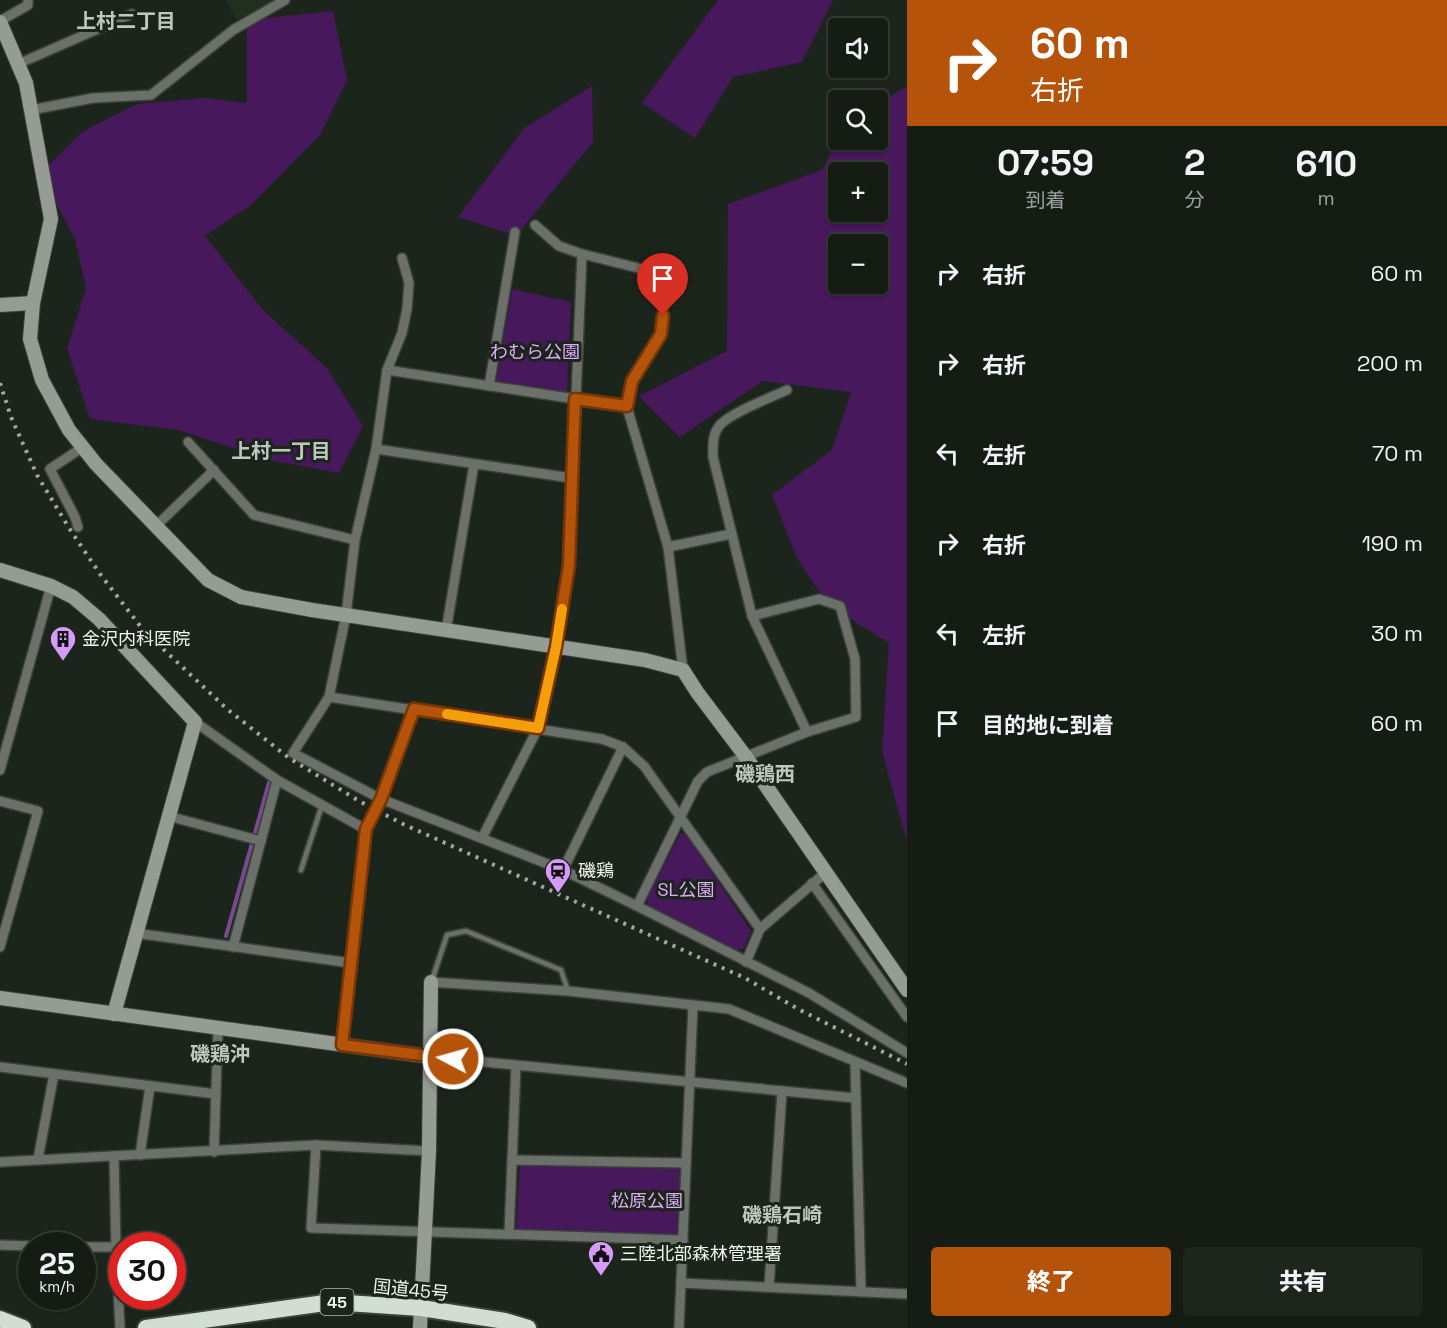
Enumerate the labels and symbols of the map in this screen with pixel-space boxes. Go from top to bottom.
district label: 上村二丁目 [76,8,176,34]
pin [637,253,688,315]
park label: わむら公園 [490,340,580,363]
district label: 上村一丁目 [231,438,331,464]
building icon: 金沢内科医院 [48,624,78,662]
place label: 金沢内科医院 [82,627,190,650]
district label: 磯鶏西 [735,761,795,787]
station icon: 磯鶏 [543,856,573,894]
place label: 磯鶏 [578,859,614,882]
park label: SL公園 [658,878,714,901]
position arrow [421,1027,485,1091]
district label: 磯鶏沖 [190,1041,250,1067]
park label: 松原公園 [611,1189,683,1212]
district label: 磯鶏石崎 [742,1202,822,1228]
speed limit sign: 30 [108,1232,186,1310]
public building icon: 三陸北部森林管理署 [586,1239,616,1277]
place label: 三陸北部森林管理署 [620,1242,782,1265]
street label: 国道45号 [372,1274,450,1305]
road number: 45 [320,1289,354,1315]

